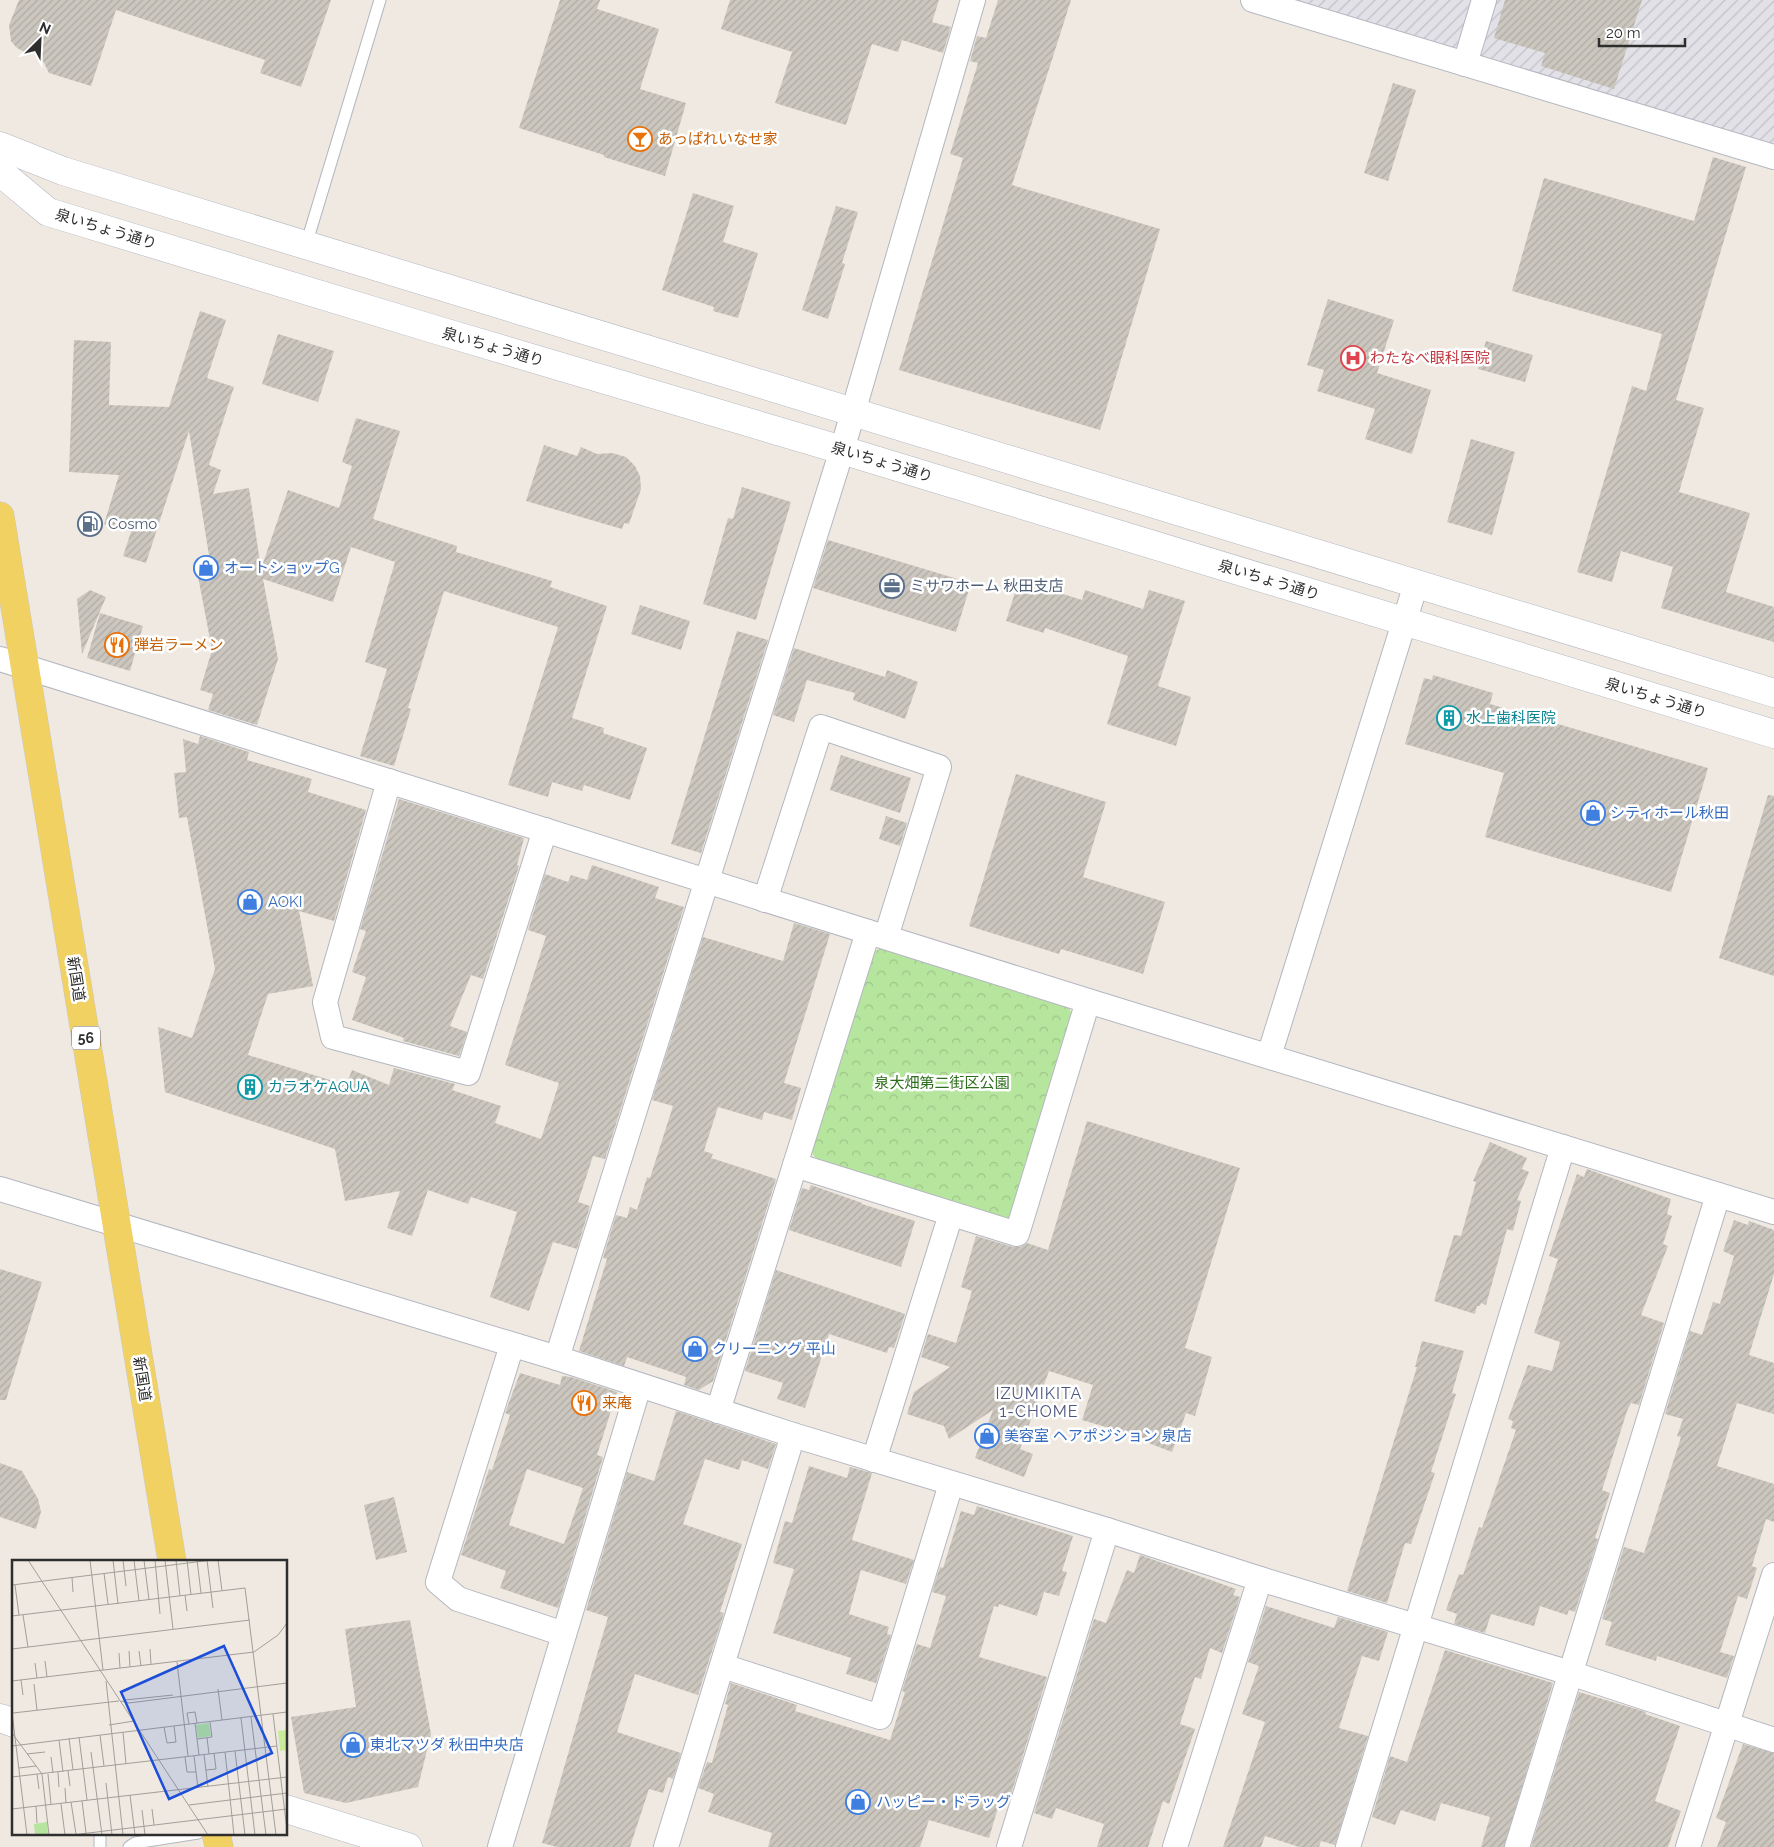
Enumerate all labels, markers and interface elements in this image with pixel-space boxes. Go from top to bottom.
north arrow [15,15,65,65]
scale bar [1599,15,1685,47]
text: N [37,19,53,38]
text: 20 m [1606,24,1641,42]
bar icon: あっぱれいなせ家 [627,126,653,152]
place label: あっぱれいなせ家 [658,130,778,148]
street label: 泉いちょう通り [53,205,159,253]
street label: 泉いちょう通り [440,324,546,370]
hospital icon: わたなべ眼科医院 [1340,345,1366,371]
place label: わたなべ眼科医院 [1370,349,1490,367]
street label: 泉いちょう通り [829,438,935,486]
fuel station icon: Cosmo [77,511,103,537]
place label: Cosmo [108,515,157,533]
shop icon: オートショップG [193,555,219,581]
street label: 泉いちょう通り [1216,556,1322,604]
place label: オートショップG [224,559,340,577]
office icon: ミサワホーム 秋田支店 [879,573,905,599]
place label: ミサワホーム 秋田支店 [910,577,1063,595]
restaurant icon: 弾岩ラーメン [104,632,130,658]
place label: 弾岩ラーメン [134,636,223,654]
street label: 泉いちょう通り [1603,674,1709,722]
building icon: 水上歯科医院 [1436,705,1462,731]
place label: 水上歯科医院 [1466,709,1556,727]
shop icon: シティホール秋田 [1580,800,1606,826]
place label: シティホール秋田 [1610,804,1729,822]
shop icon: AOKI [237,889,263,915]
place label: AOKI [268,893,302,911]
street label: 新国道 [64,955,88,1003]
road number: 56 [72,1026,100,1050]
building icon: カラオケAQUA [237,1074,263,1100]
park label: 泉大畑第二街区公園 [874,1074,1010,1092]
place label: カラオケAQUA [268,1078,370,1096]
shop icon: クリーニング 平山 [682,1336,708,1362]
place label: クリーニング 平山 [712,1340,836,1358]
street label: 新国道 [130,1355,154,1403]
district label: IZUMIKITA 1-CHOME [996,1384,1082,1421]
restaurant icon: 来庵 [571,1390,597,1416]
place label: 来庵 [602,1394,632,1412]
shop icon: 美容室 ヘアポジション 泉店 [974,1423,1000,1449]
place label: 美容室 ヘアポジション 泉店 [1004,1427,1192,1445]
inset map [12,1560,288,1834]
shop icon: 東北マツダ 秋田中央店 [340,1732,366,1758]
place label: 東北マツダ 秋田中央店 [370,1736,524,1754]
shop icon: ハッピー・ドラッグ [845,1789,871,1815]
place label: ハッピー・ドラッグ [876,1793,1011,1811]

